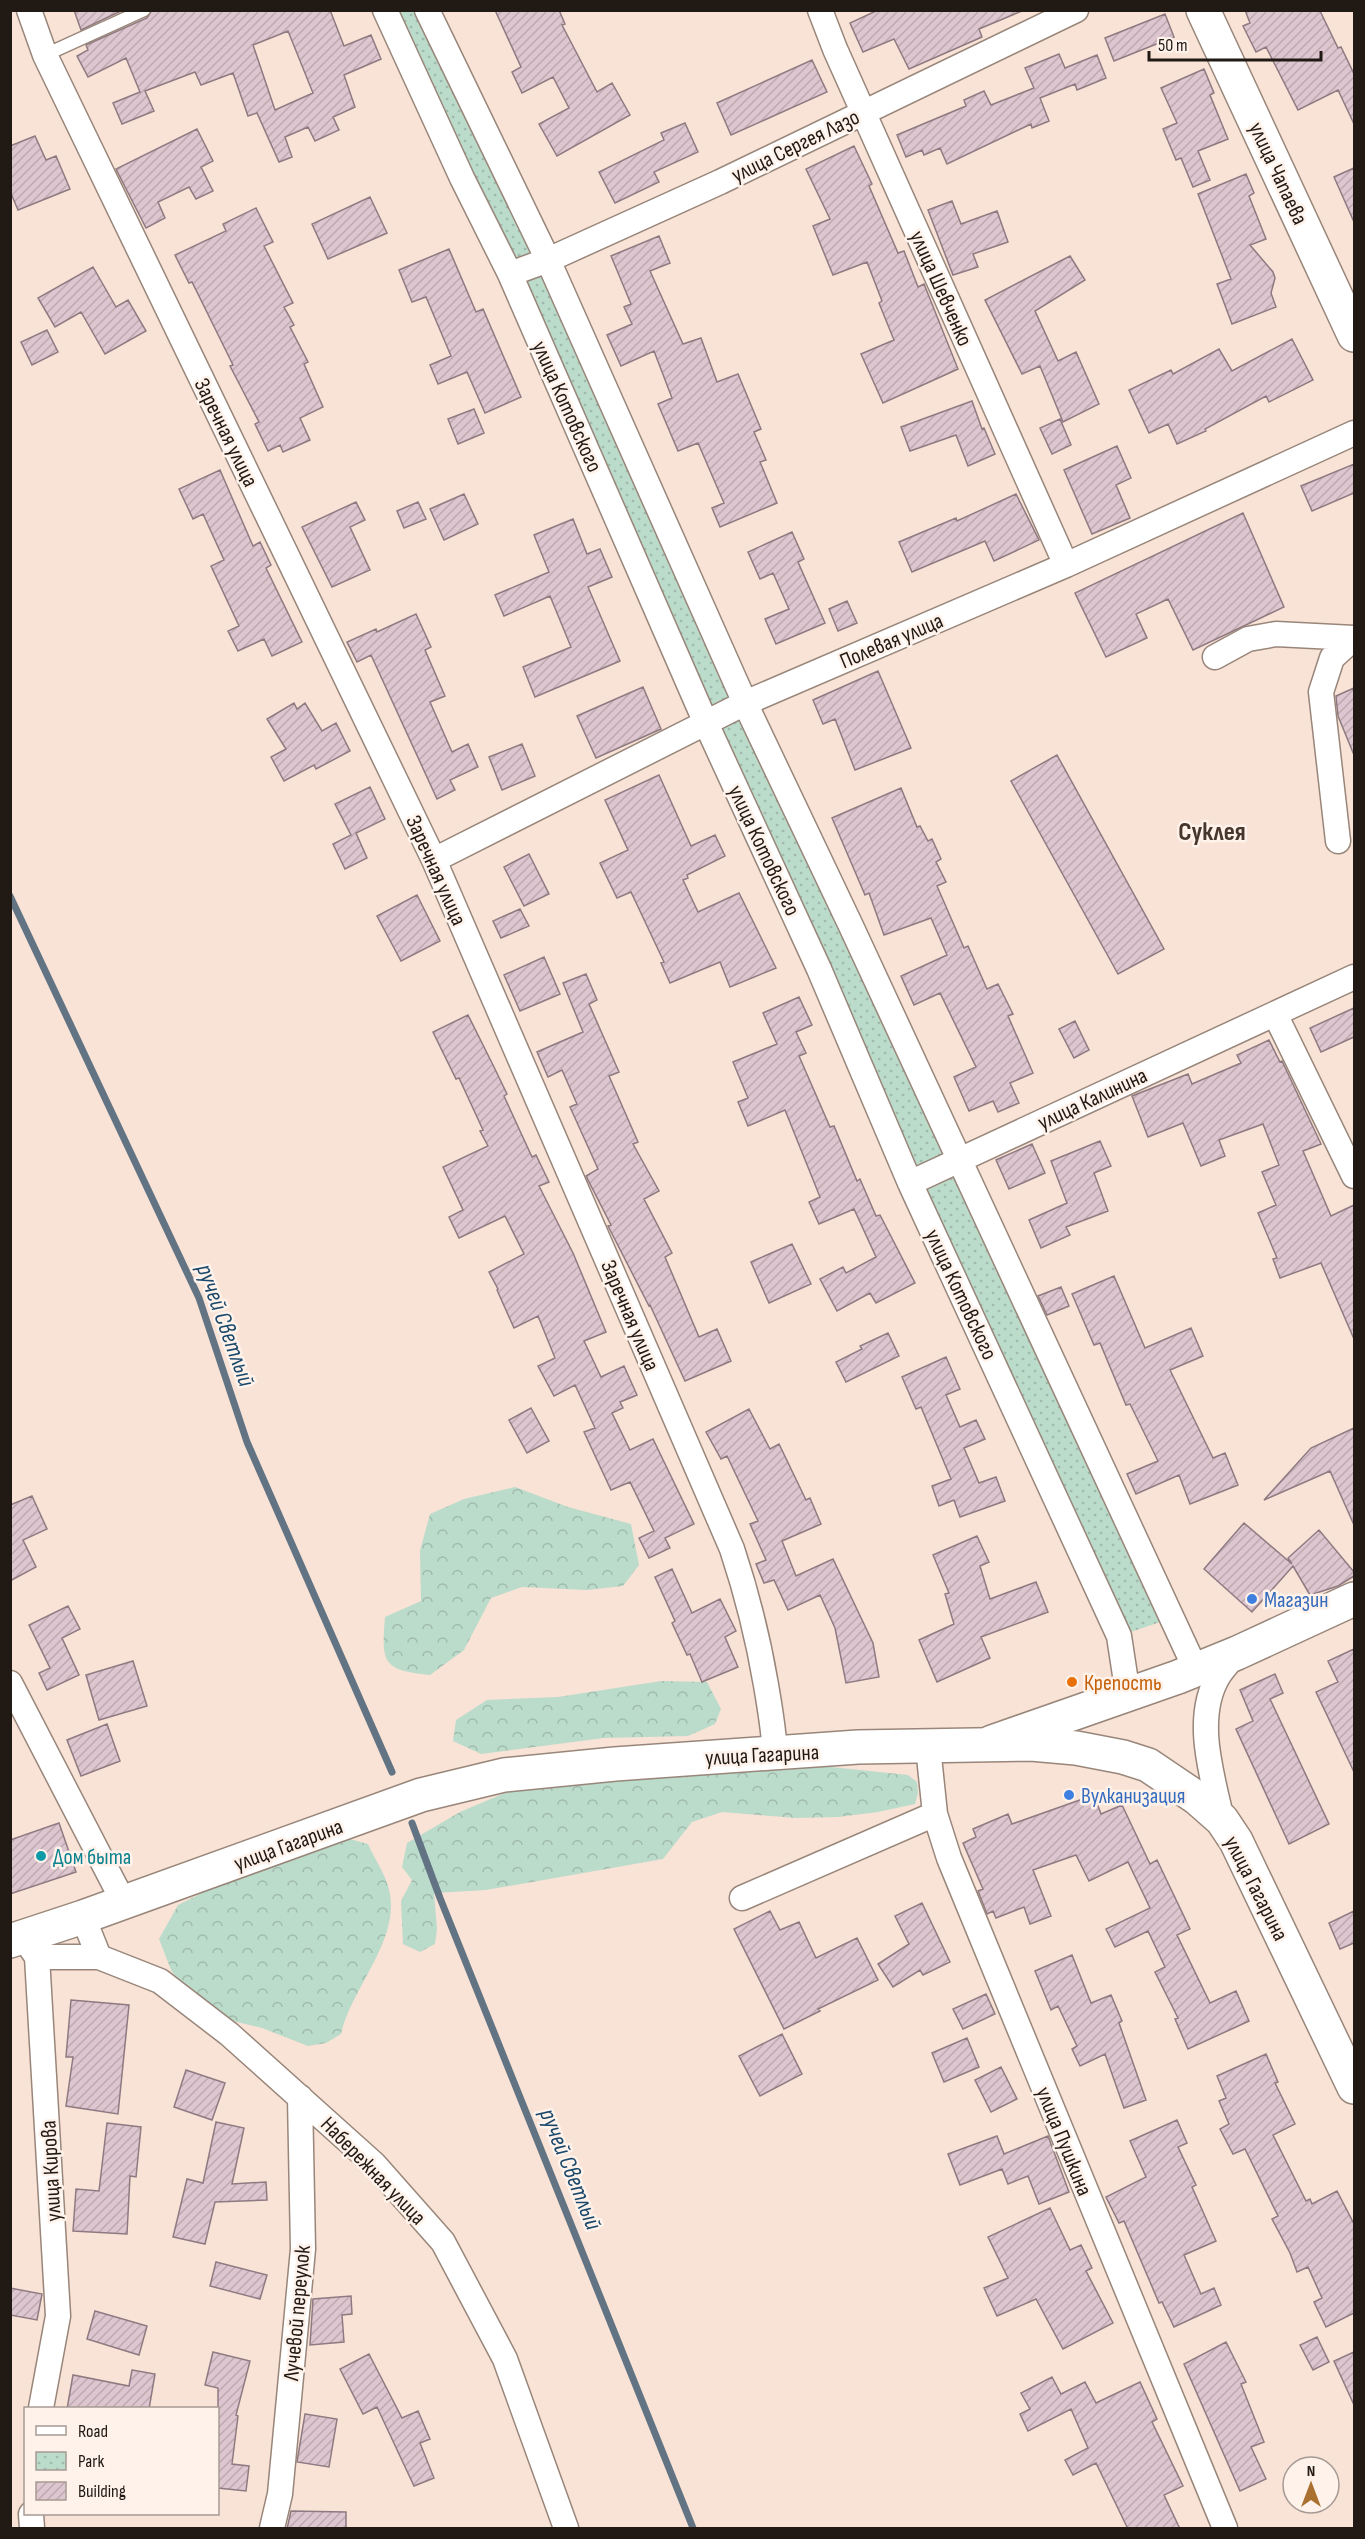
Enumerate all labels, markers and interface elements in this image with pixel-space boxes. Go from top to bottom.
scale bar [1149,24,1322,62]
text: 50 m [1158,35,1188,56]
street label: улица Сергея Лазо [727,104,864,189]
street label: улица Чапаева [1242,118,1313,229]
street label: улица Шевченко [903,227,978,351]
street label: улица Котовского [526,337,608,476]
street label: Заречная улица [188,374,264,491]
street label: Полевая улица [836,608,947,675]
street label: улица Котовского [722,781,806,920]
street label: Заречная улица [399,811,472,930]
district label: Суклея [1178,817,1246,848]
street label: улица Калинина [1034,1062,1152,1136]
street label: улица Котовского [919,1225,1003,1364]
street label: Заречная улица [594,1256,665,1375]
water label: ручей Светлый [190,1259,261,1391]
place label: Магазин [1264,1587,1328,1614]
marker: Магазин [1245,1592,1259,1606]
place label: Крепость [1084,1670,1162,1697]
marker: Крепость [1065,1675,1079,1689]
street label: улица Гагарина [704,1739,820,1772]
place label: Вулканизация [1081,1783,1185,1810]
marker: Вулканизация [1062,1788,1076,1802]
street label: улица Гагарина [230,1813,347,1878]
street label: улица Гагарина [1218,1832,1294,1946]
place label: Дом быта [53,1844,131,1871]
marker: Дом быта [34,1849,48,1863]
street label: улица Пушкина [1030,2083,1098,2200]
water label: ручей Светлый [533,2103,608,2234]
street label: Набережная улица [315,2111,431,2231]
street label: улица Кирова [35,2120,68,2222]
street label: Лучевой переулок [278,2244,317,2383]
legend [24,2407,219,2515]
text: Road [78,2421,108,2442]
text: Park [78,2451,104,2472]
north arrow [1281,2455,1341,2515]
text: N [1307,2462,1315,2481]
text: Building [78,2481,126,2502]

